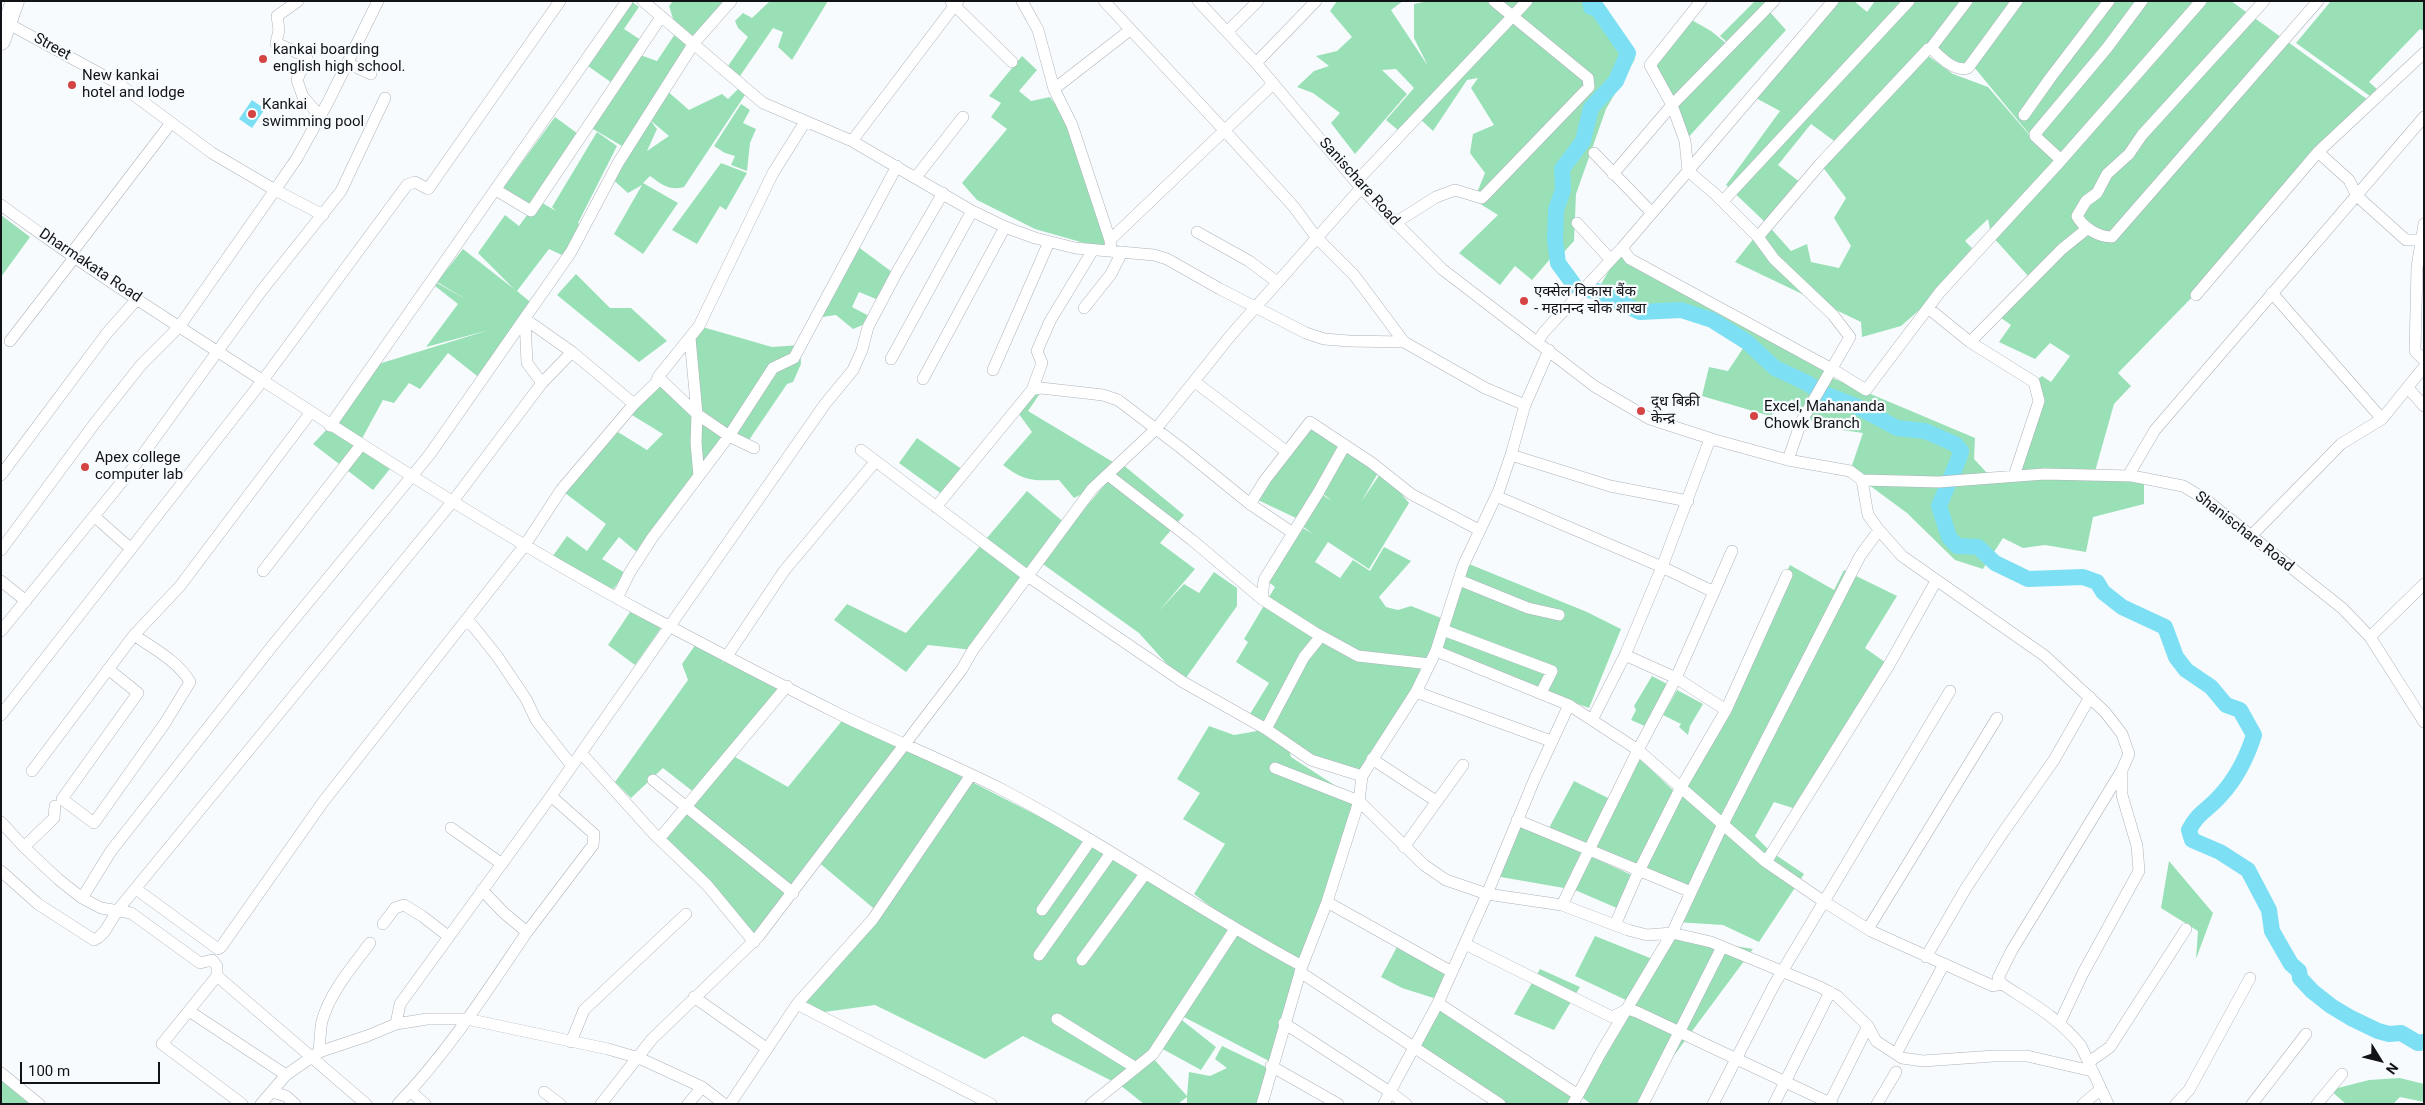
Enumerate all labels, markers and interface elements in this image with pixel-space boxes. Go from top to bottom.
street label: Street [30,30,74,64]
place label: kankai boarding english high school. [273,41,406,76]
marker: kankai boarding english high school. [257,53,269,65]
place label: New kankai hotel and lodge [82,67,185,102]
marker: New kankai hotel and lodge [66,79,78,91]
place label: Kankai swimming pool [262,96,364,131]
marker: Kankai swimming pool [246,108,258,120]
street label: Sanischare Road [1315,134,1403,230]
street label: Dharmakata Road [35,225,145,307]
place label: एक्सेल विकास बैंक - महानन्द चोक शाखा [1534,283,1646,318]
marker: एक्सेल विकास बैंक - महानन्द चोक शाखा [1518,295,1530,307]
place label: दूध बिक्री केन्द्र [1651,393,1700,428]
place label: Excel, Mahananda Chowk Branch [1764,398,1885,433]
marker: दूध बिक्री केन्द्र [1635,405,1647,417]
marker: Excel, Mahananda Chowk Branch [1748,410,1760,422]
place label: Apex college computer lab [95,449,183,484]
marker: Apex college computer lab [79,461,91,473]
street label: Shanischare Road [2191,488,2297,576]
north arrow [2355,1035,2405,1085]
scale bar [22,1052,162,1084]
text: N [2383,1060,2402,1078]
text: 100 m [28,1062,70,1080]

